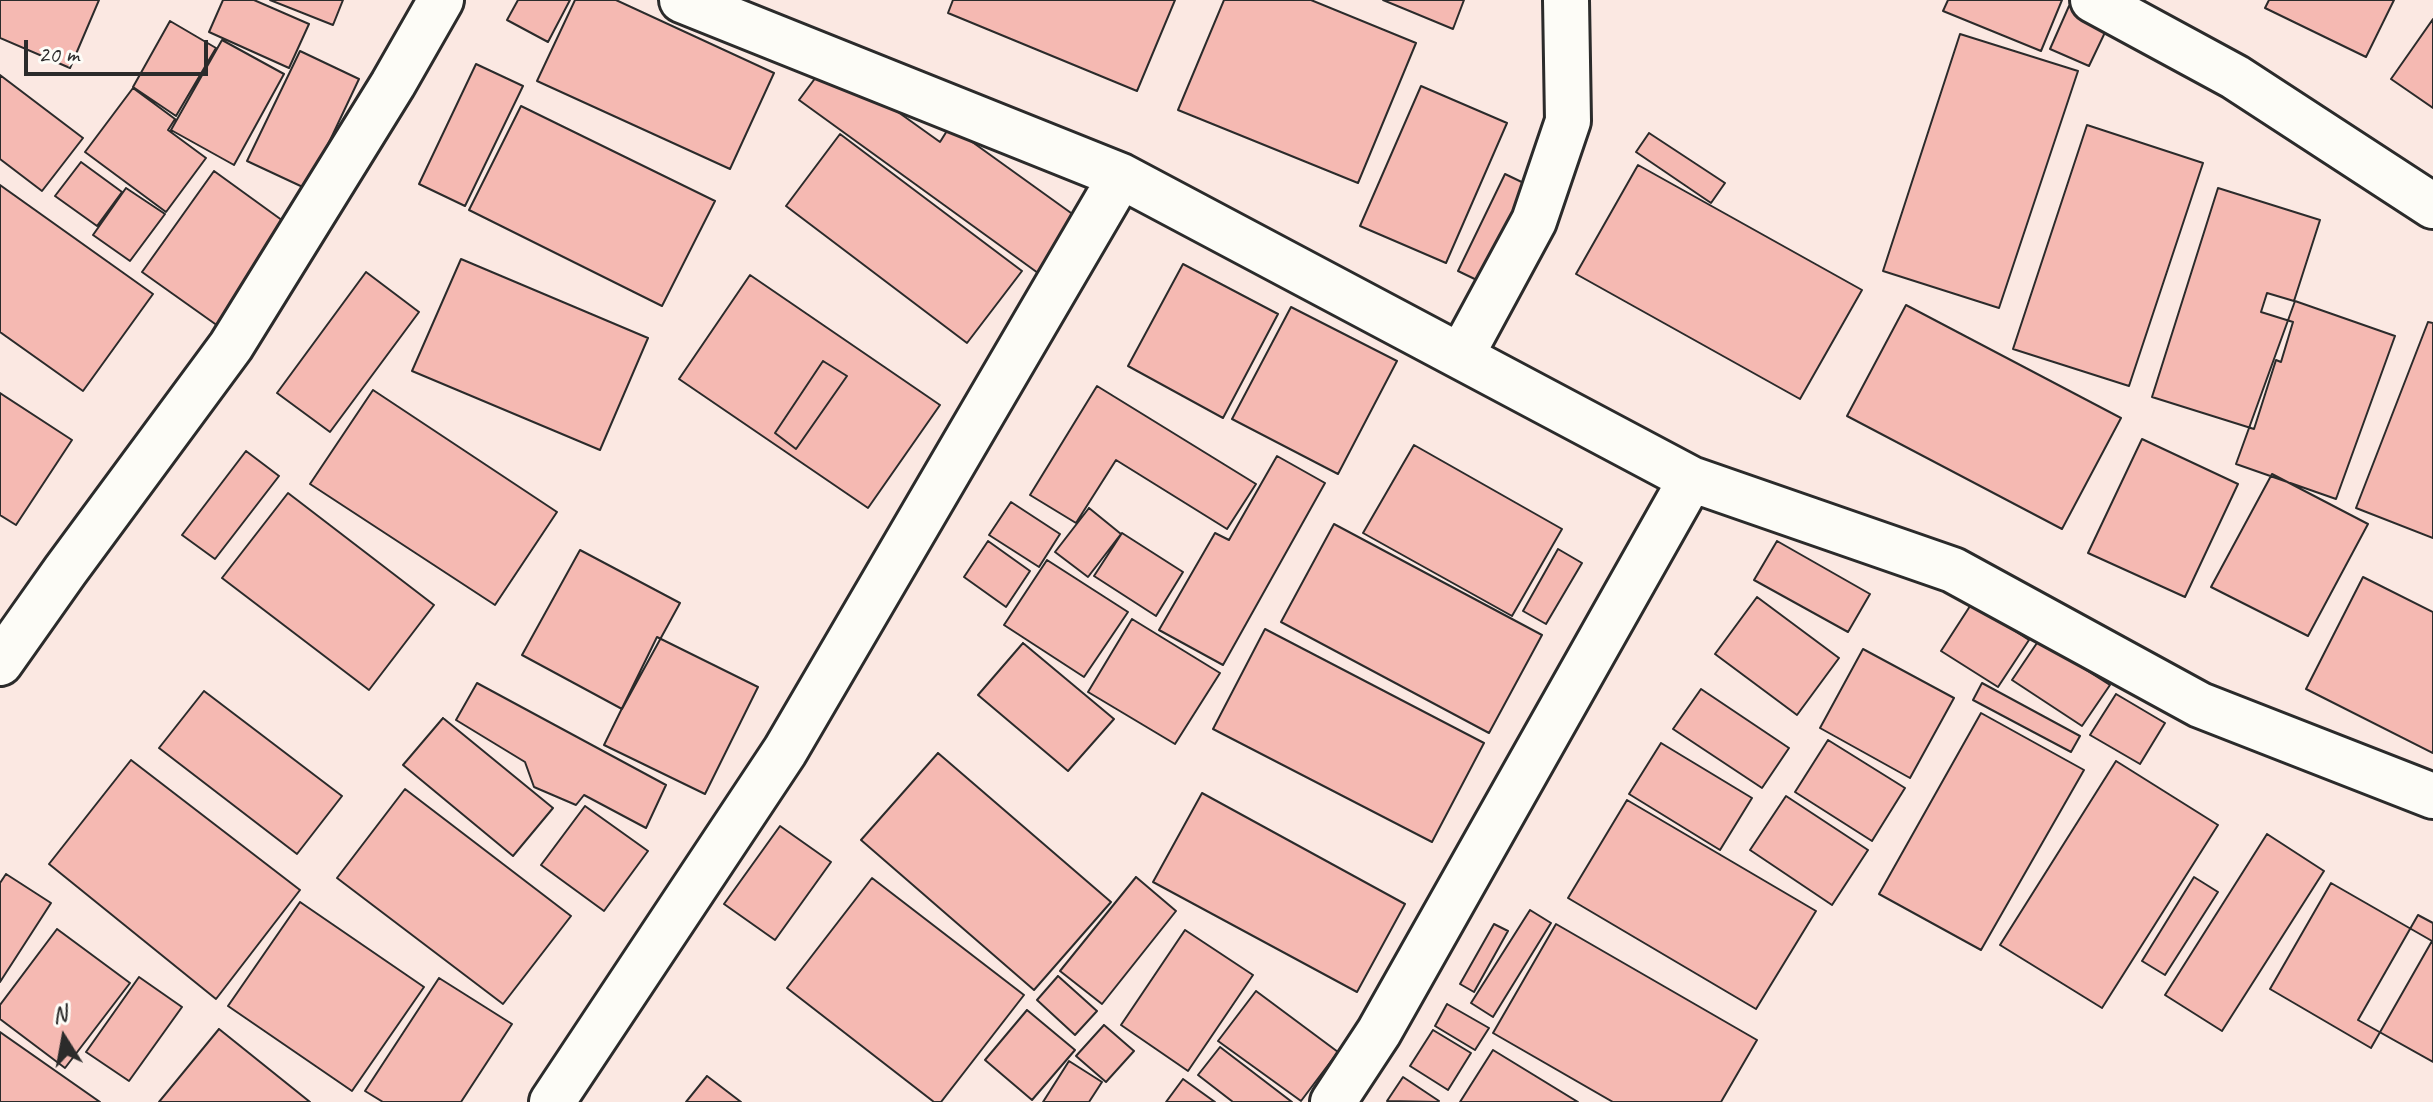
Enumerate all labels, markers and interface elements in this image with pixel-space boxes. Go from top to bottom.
scale bar [28,24,212,74]
text: 20 m [38,39,79,69]
north arrow [24,998,104,1078]
text: N [50,999,69,1029]

